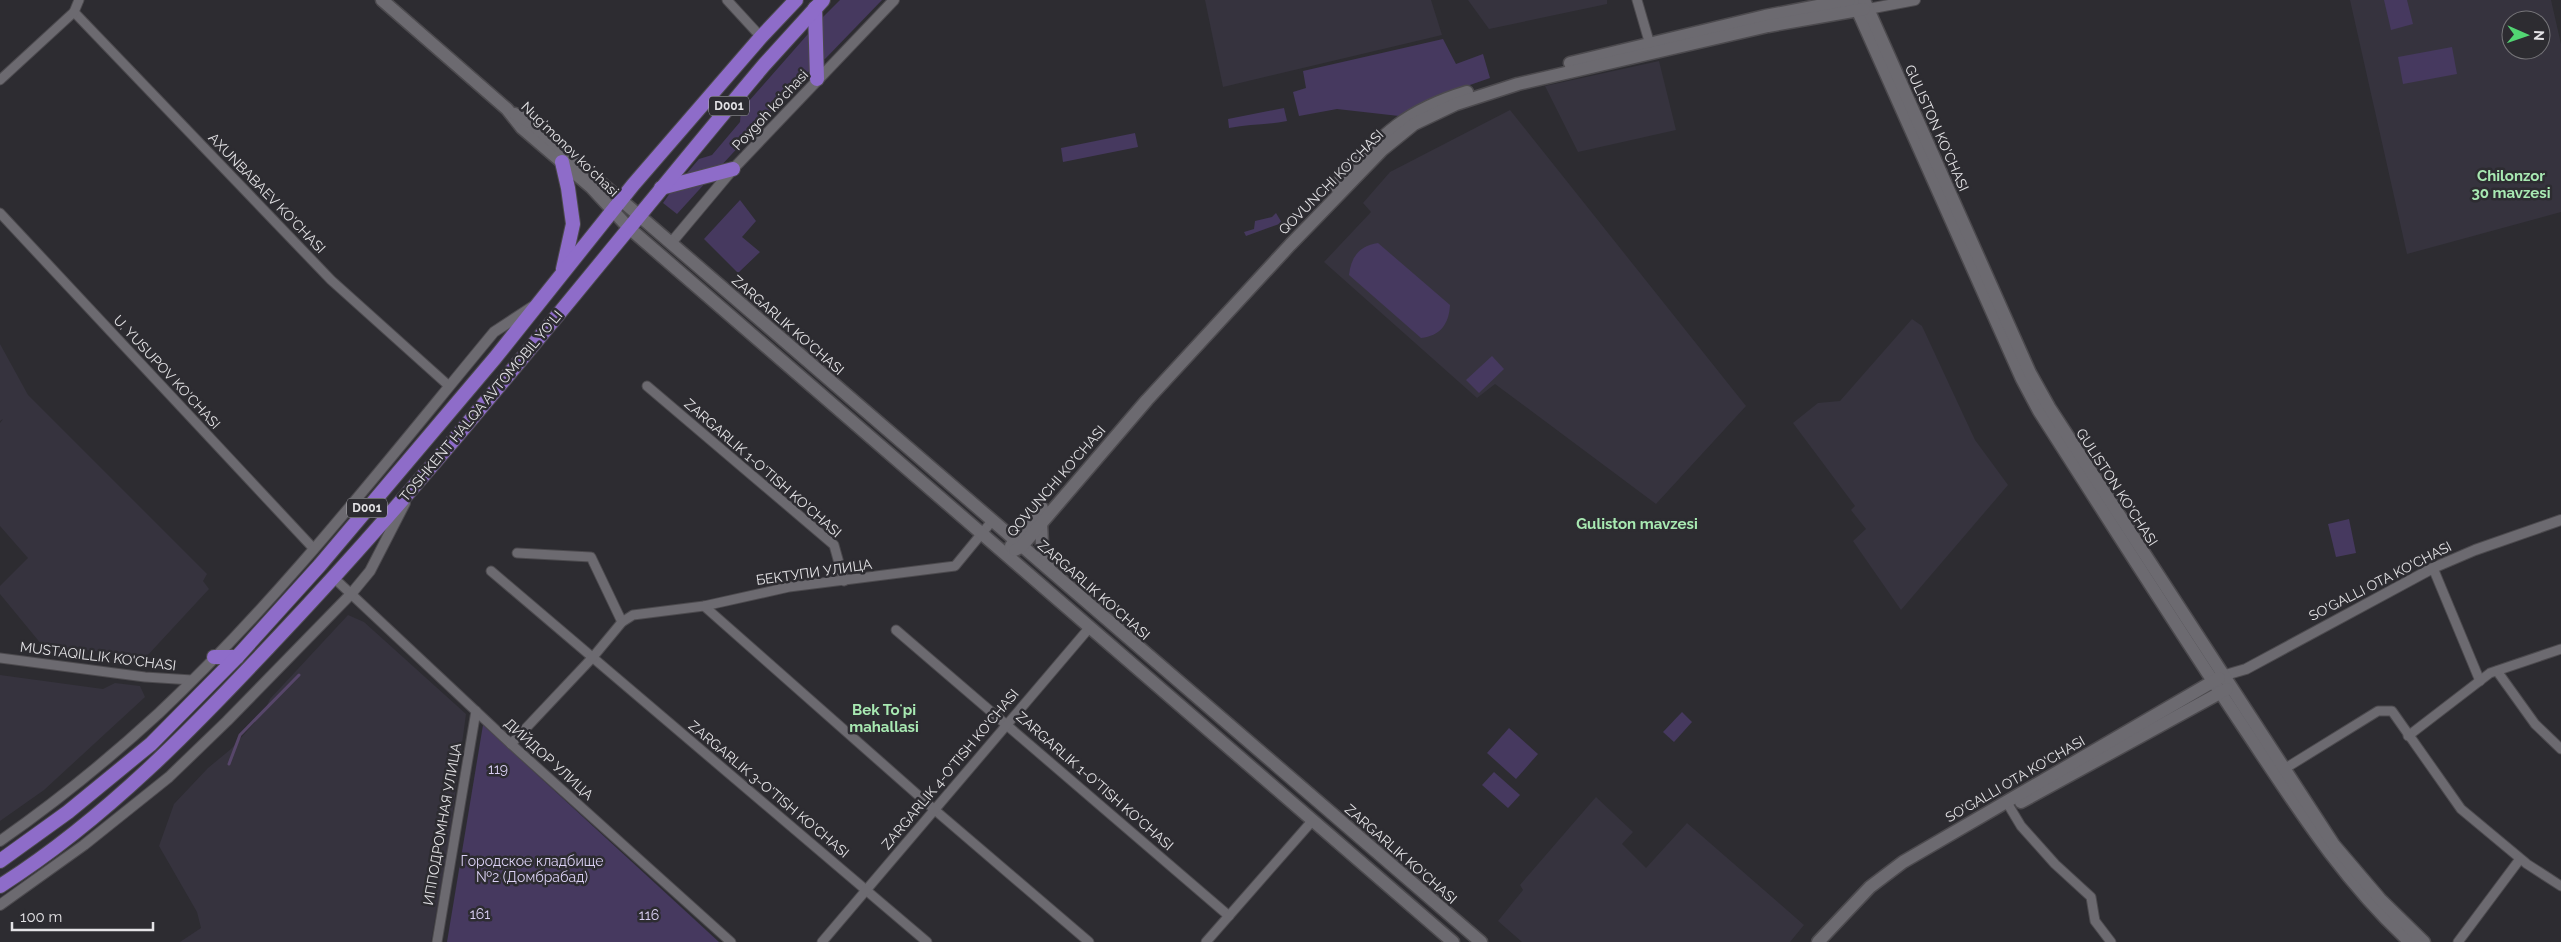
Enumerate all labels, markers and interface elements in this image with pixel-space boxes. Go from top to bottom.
north arrow [2501,10,2551,60]
text: N [2531,30,2547,41]
street label: GULISTON KO'CHASI [1902,62,1972,194]
street label: Poygoh koʻchasi [729,67,811,153]
road number: D001 [709,96,749,115]
street label: Nugʻmonov koʻchasi [518,98,622,200]
street label: QOVUNCHI KO'CHASI [1275,126,1387,238]
street label: AXUNBABAEV KO'CHASI [205,130,329,256]
district label: Chilonzor 30 mavzesi [2471,167,2551,202]
street label: ZARGARLIK KO'CHASI [729,272,847,378]
street label: TOSHKENT HALQA AVTOMOBIL YO'LI [396,307,566,505]
street label: U. YUSUPOV KO‘CHASI [110,312,224,432]
street label: ZARGARLIK 1-O'TISH KO'CHASI [681,396,845,540]
street label: QOVUNCHI KO'CHASI [1004,422,1108,540]
street label: GULISTON KO'CHASI [2073,425,2161,549]
road number: D001 [347,498,387,518]
district label: Guliston mavzesi [1576,515,1698,533]
street label: ZARGARLIK KO'CHASI [1035,537,1153,643]
street label: SO'GALLI OTA KO'CHASI [2306,538,2454,624]
street label: БЕКТУПИ УЛИЦА [755,556,874,588]
street label: MUSTAQILLIK KO'CHASI [19,638,177,674]
street label: ZARGARLIK 4-O'TISH KO'CHASI [878,686,1022,852]
district label: Bek Toʻpi mahallasi [849,701,919,736]
street label: ZARGARLIK 1-O'TISH KO'CHASI [1013,709,1177,853]
street label: ДИЙДОР УЛИЦА [501,714,598,804]
street label: ZARGARLIK 3-O'TISH KO'CHASI [686,717,852,861]
street label: SO'GALLI OTA KO'CHASI [1943,733,2087,825]
street label: ИППОДРОМНАЯ УЛИЦА [420,741,464,906]
park label: 119 [488,761,508,777]
street label: ZARGARLIK KO'CHASI [1342,801,1460,907]
park label: Городское кладбище №2 (Домбрабад) [461,853,603,885]
scale bar [12,900,154,932]
park label: 161 [470,906,490,922]
park label: 116 [639,907,659,923]
text: 100 m [20,908,62,926]

